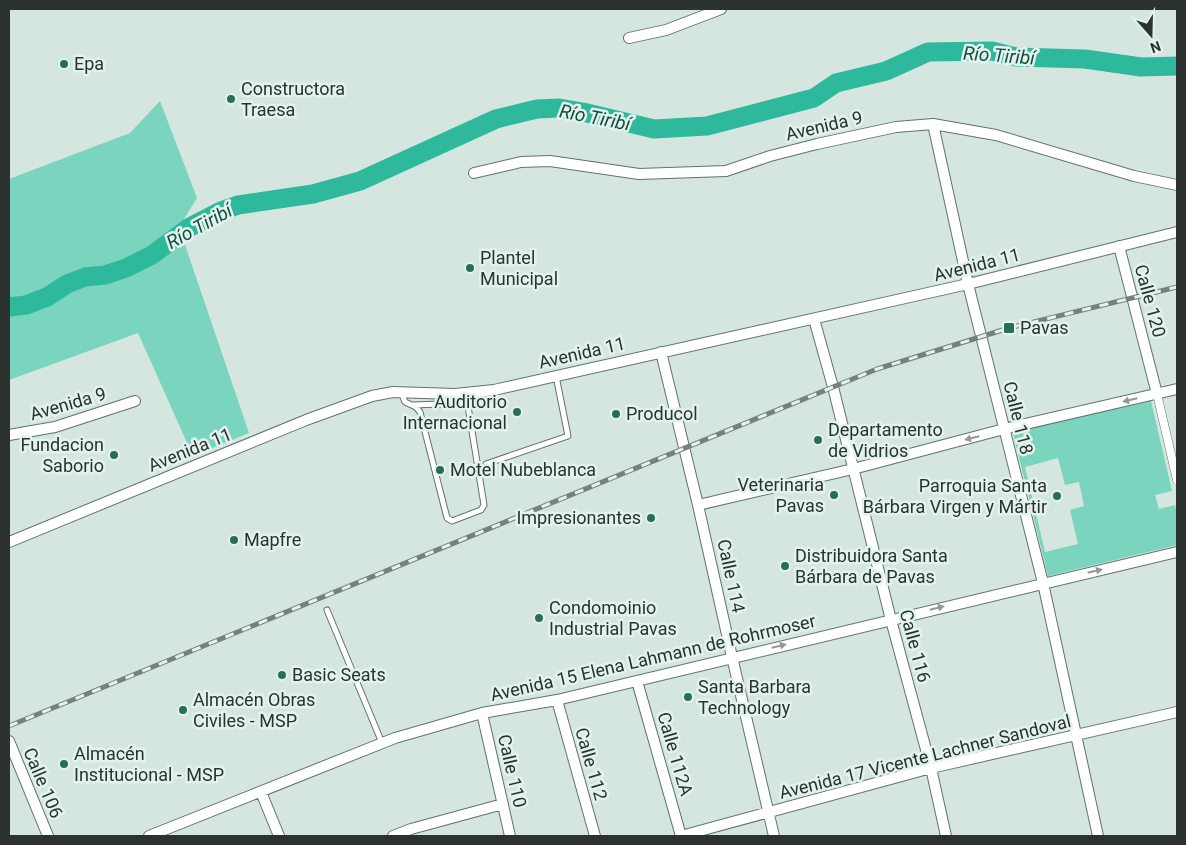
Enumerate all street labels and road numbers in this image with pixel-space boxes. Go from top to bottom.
street label: Avenida 9 [783,106,864,145]
street label: Avenida 11 [931,244,1022,285]
street label: Calle 120 [1131,262,1170,340]
street label: Avenida 11 [536,332,627,373]
street label: Calle 118 [999,379,1038,457]
street label: Avenida 9 [27,383,108,424]
street label: Avenida 11 [145,423,235,476]
street label: Calle 114 [713,537,750,615]
street label: Calle 116 [896,607,935,685]
street label: Avenida 15 Elena Lahmann de Rohrmoser [488,610,818,705]
street label: Calle 112A [653,709,698,799]
street label: Avenida 17 Vicente Lachner Sandoval [777,710,1073,803]
street label: Calle 112 [571,725,612,803]
street label: Calle 110 [494,732,531,810]
street label: Calle 106 [19,744,68,821]

